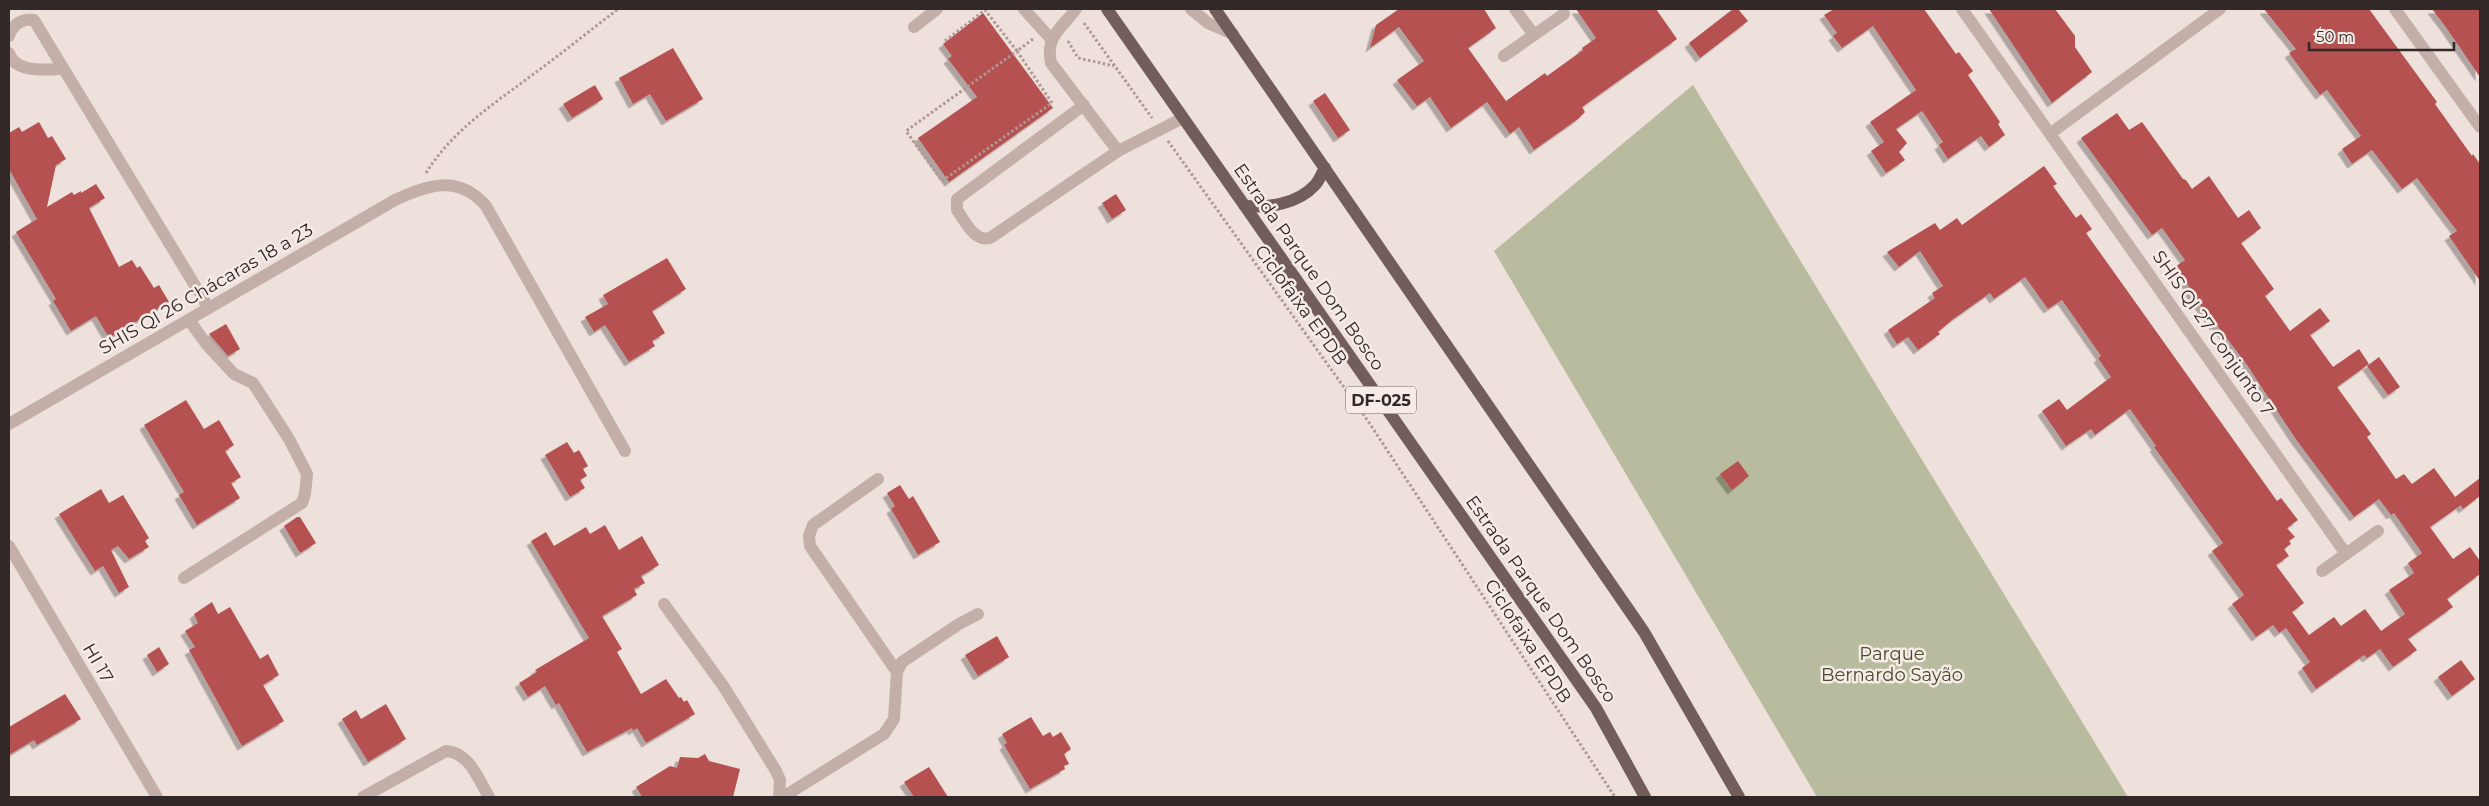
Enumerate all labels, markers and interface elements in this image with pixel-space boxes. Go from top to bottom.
scale bar [2309,20,2454,52]
text: 50 m [2316,27,2354,46]
street label: Estrada Parque Dom Bosco [1229,159,1389,375]
street label: SHIS QI 26 Chácaras 18 a 23 [95,219,317,359]
street label: Ciclofaixa EPDB [1250,241,1352,369]
street label: SHIS QI 27 Conjunto 7 [2148,246,2278,420]
road number: DF-025 [1346,386,1416,414]
street label: Estrada Parque Dom Bosco [1461,491,1621,707]
street label: Ciclofaixa EPDB [1480,575,1576,707]
street label: HI 17 [78,639,118,687]
park label: Parque Bernardo Sayão [1821,643,1963,686]

